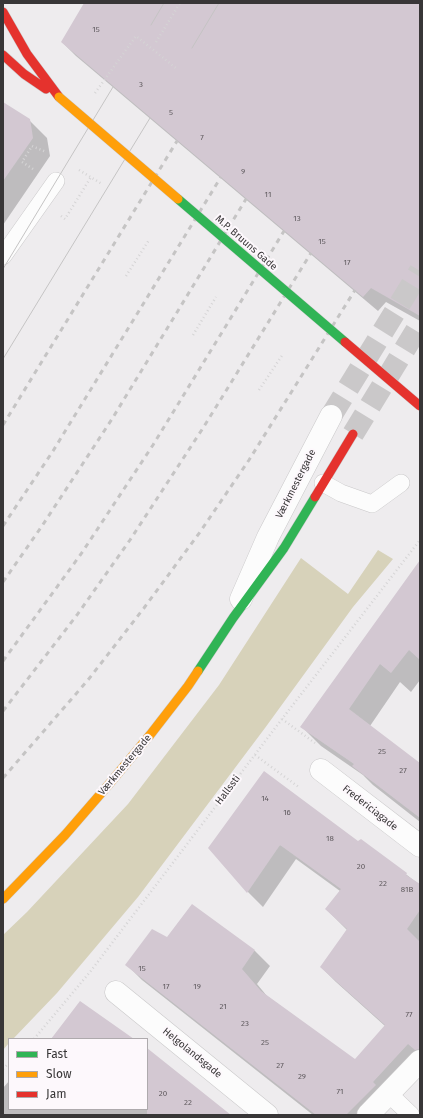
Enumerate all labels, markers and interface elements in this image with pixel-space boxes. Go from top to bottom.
house number: 15 [92,25,100,35]
house number: 3 [139,80,143,90]
house number: 5 [169,108,173,118]
house number: 7 [200,133,204,143]
house number: 9 [241,167,245,177]
house number: 11 [265,190,271,200]
street label: M.P. Bruuns Gade [213,213,279,273]
house number: 13 [293,214,301,224]
house number: 15 [318,237,326,247]
house number: 17 [343,258,351,268]
street label: Værkmestergade [273,447,319,521]
street label: Værkmestergade [96,732,154,798]
house number: 25 [378,747,386,757]
house number: 27 [399,766,407,776]
street label: Hallssti [213,773,243,807]
street label: Fredericiagade [340,783,400,833]
house number: 14 [261,794,269,804]
house number: 16 [283,808,291,818]
house number: 18 [326,834,334,844]
house number: 20 [357,862,365,872]
house number: 22 [379,879,387,889]
house number: 81B [401,885,413,895]
house number: 15 [138,964,146,974]
house number: 17 [162,982,170,992]
house number: 19 [193,982,201,992]
house number: 21 [219,1002,227,1012]
house number: 77 [405,1010,413,1020]
house number: 23 [241,1019,249,1029]
street label: Helgolandsgade [160,1025,224,1081]
legend [8,1038,148,1110]
house number: 25 [261,1038,269,1048]
text: Fast [46,1047,68,1061]
house number: 27 [276,1061,284,1071]
text: Slow [46,1067,72,1081]
house number: 29 [298,1072,306,1082]
text: Jam [46,1087,66,1101]
house number: 71 [337,1087,343,1097]
house number: 20 [159,1089,167,1099]
house number: 22 [184,1098,192,1108]

